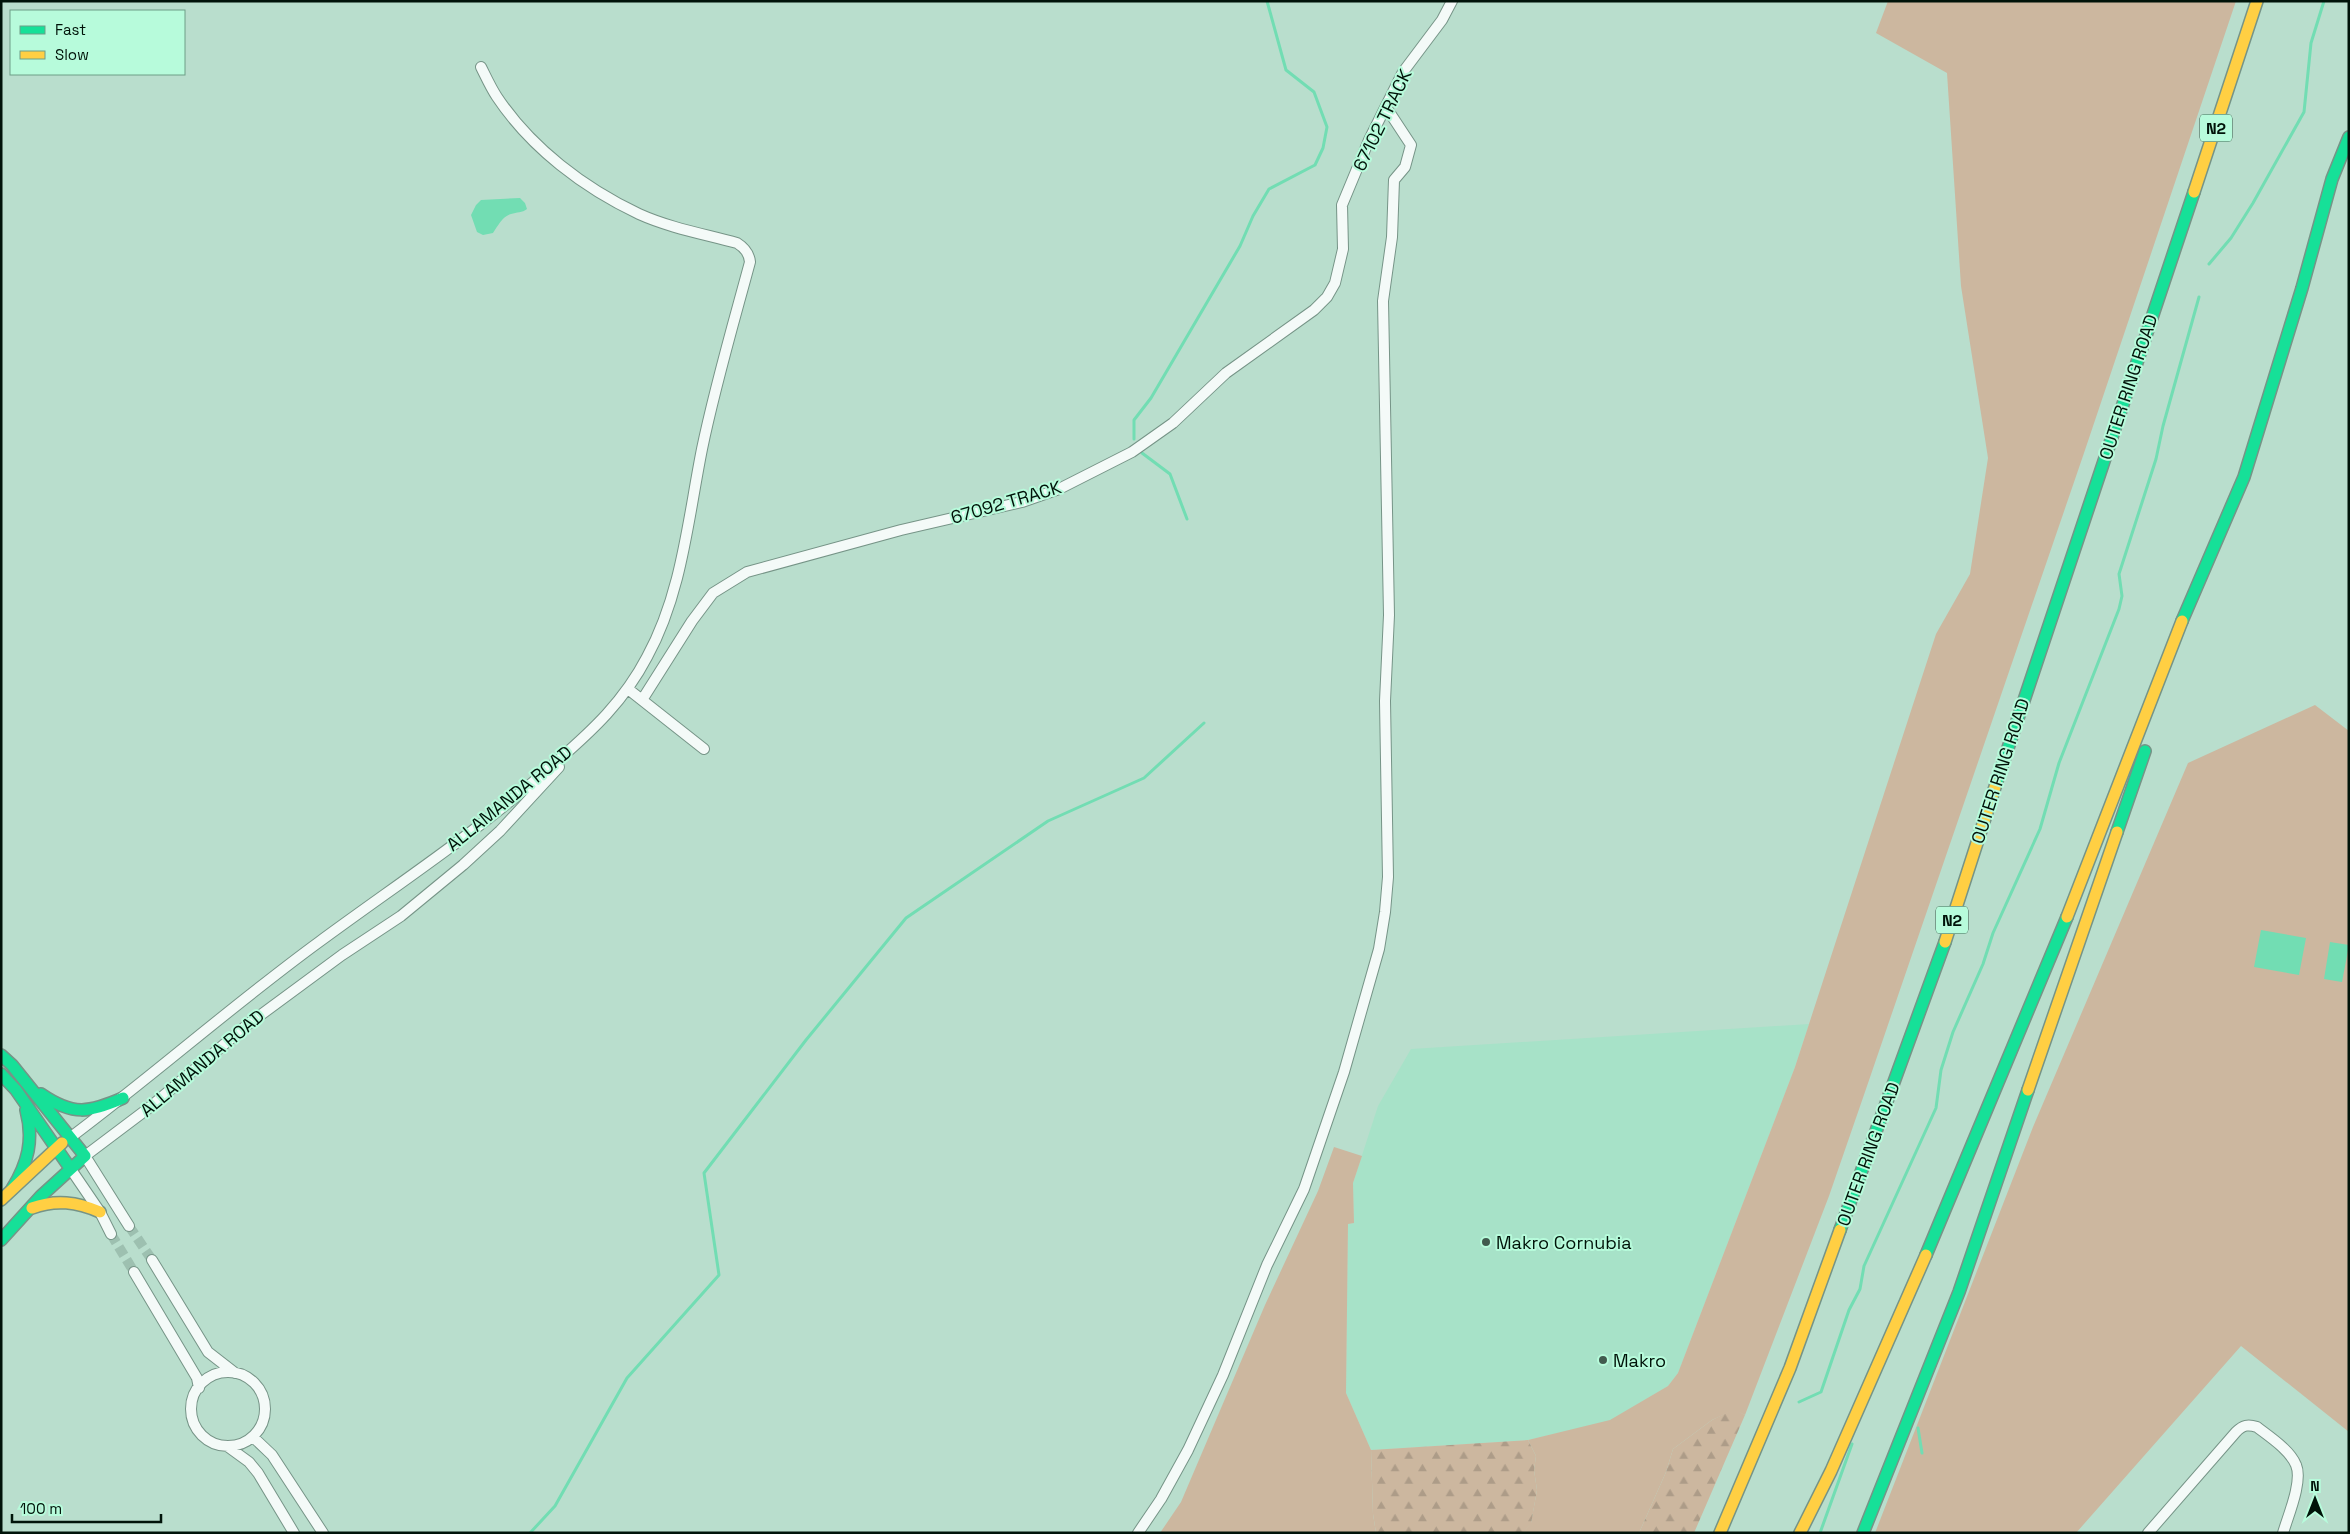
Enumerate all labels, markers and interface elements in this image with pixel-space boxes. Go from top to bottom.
legend [10,10,185,75]
text: Fast [55,20,86,39]
text: Slow [55,45,89,64]
street label: 67102 TRACK [1347,65,1417,175]
road number: N2 [2200,115,2232,142]
street label: OUTER RING ROAD [2094,311,2162,463]
street label: 67092 TRACK [948,475,1064,529]
street label: OUTER RING ROAD [1966,695,2034,847]
street label: ALLAMANDA ROAD [441,740,577,856]
road number: N2 [1936,906,1968,934]
street label: ALLAMANDA ROAD [135,1004,269,1122]
street label: OUTER RING ROAD [1831,1079,1905,1229]
place label: Makro Cornubia [1496,1231,1632,1254]
marker: Makro Cornubia [1480,1236,1492,1248]
place label: Makro [1613,1349,1666,1372]
marker: Makro [1597,1354,1609,1366]
north arrow [2290,1474,2340,1524]
text: N [2310,1477,2320,1495]
scale bar [12,1492,161,1524]
text: 100 m [20,1499,62,1518]

